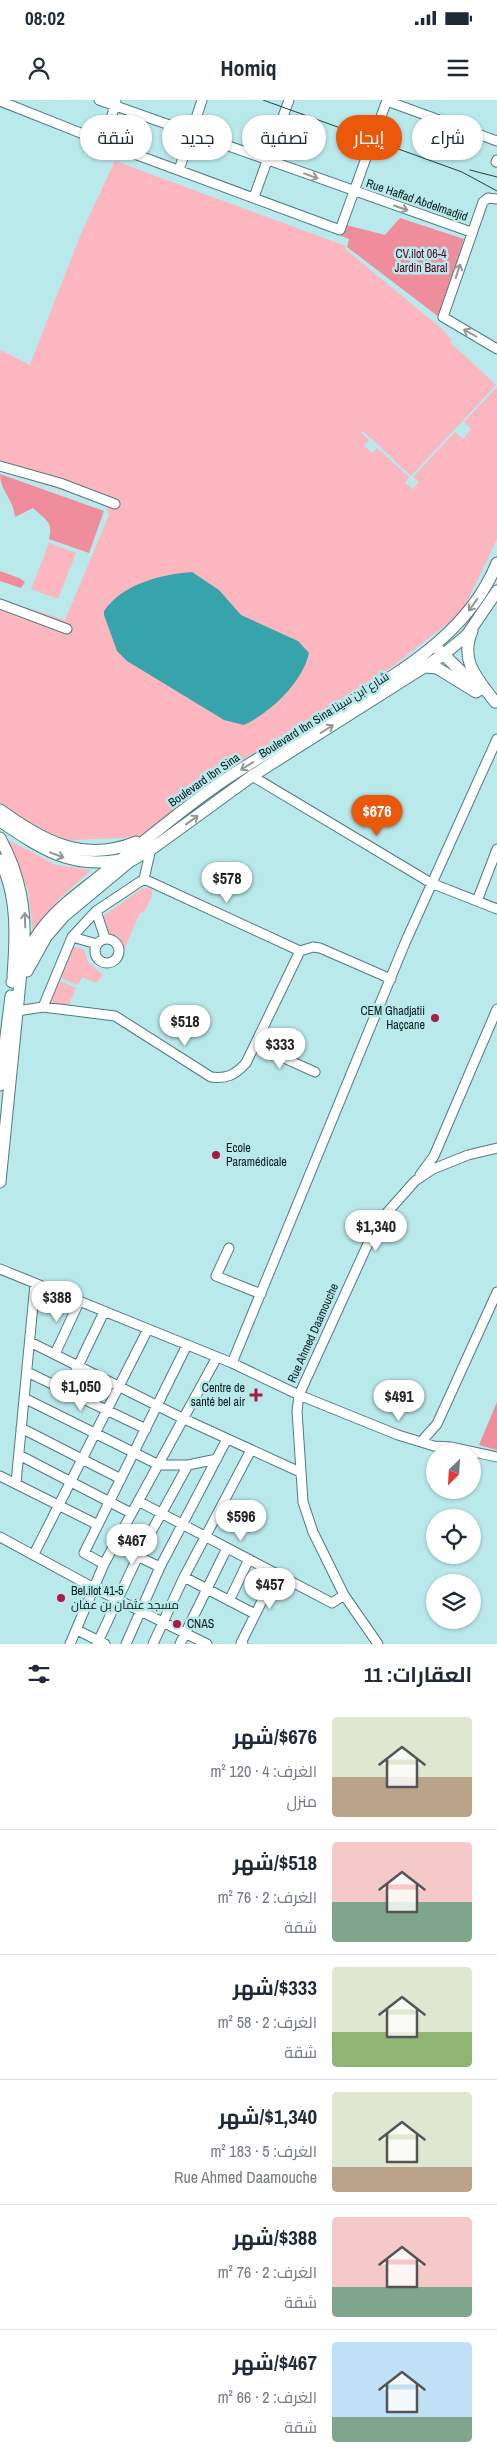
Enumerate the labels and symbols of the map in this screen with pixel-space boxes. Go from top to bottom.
one-way arrow [303,172,318,181]
street label: Rue Haffad Abdelmadjid [364,175,470,225]
one-way arrow [393,204,408,213]
park label: CV.ilot 06-4 Jardin Baral [394,246,448,276]
one-way arrow [454,263,463,279]
one-way arrow [463,327,477,337]
one-way arrow [467,598,478,611]
street label: Boulevard Ibn Sina:شارع ابن سينا [256,668,392,762]
one-way arrow [319,723,333,733]
street label: Boulevard Ibn Sina [165,749,243,811]
one-way arrow [240,761,254,772]
pin: $676 [347,794,407,837]
one-way arrow [185,814,198,825]
one-way arrow [49,851,64,860]
pin: $578 [197,862,257,904]
one-way arrow [20,912,29,928]
place label: CEM Ghadjatii Haçcane [360,1003,425,1033]
pin: $518 [155,1004,215,1047]
marker: CEM Ghadjatii Haçcane [429,1012,441,1024]
pin: $333 [250,1028,310,1070]
place label: Ecole Paramédicale [226,1140,287,1170]
marker: Ecole Paramédicale [210,1149,222,1161]
pin: $1,340 [335,1210,417,1252]
pin: $388 [27,1280,87,1323]
street label: Rue Ahmed Daamouche [284,1281,342,1385]
pin: $1,050 [40,1370,122,1412]
place label: Centre de santé bel air [191,1380,246,1410]
pin: $491 [369,1380,429,1422]
marker: Centre de santé bel air [249,1388,263,1402]
north arrow [426,1444,481,1499]
pin: $596 [211,1500,271,1542]
pin: $467 [102,1524,162,1566]
pin: $457 [240,1568,300,1610]
place label: Bel.ilot 41-5 مسجد عثمان بن عفان [71,1583,179,1613]
marker: Bel.ilot 41-5 مسجد عثمان بن عفان [55,1592,67,1604]
place label: CNAS [187,1616,215,1632]
marker: CNAS [171,1618,183,1630]

